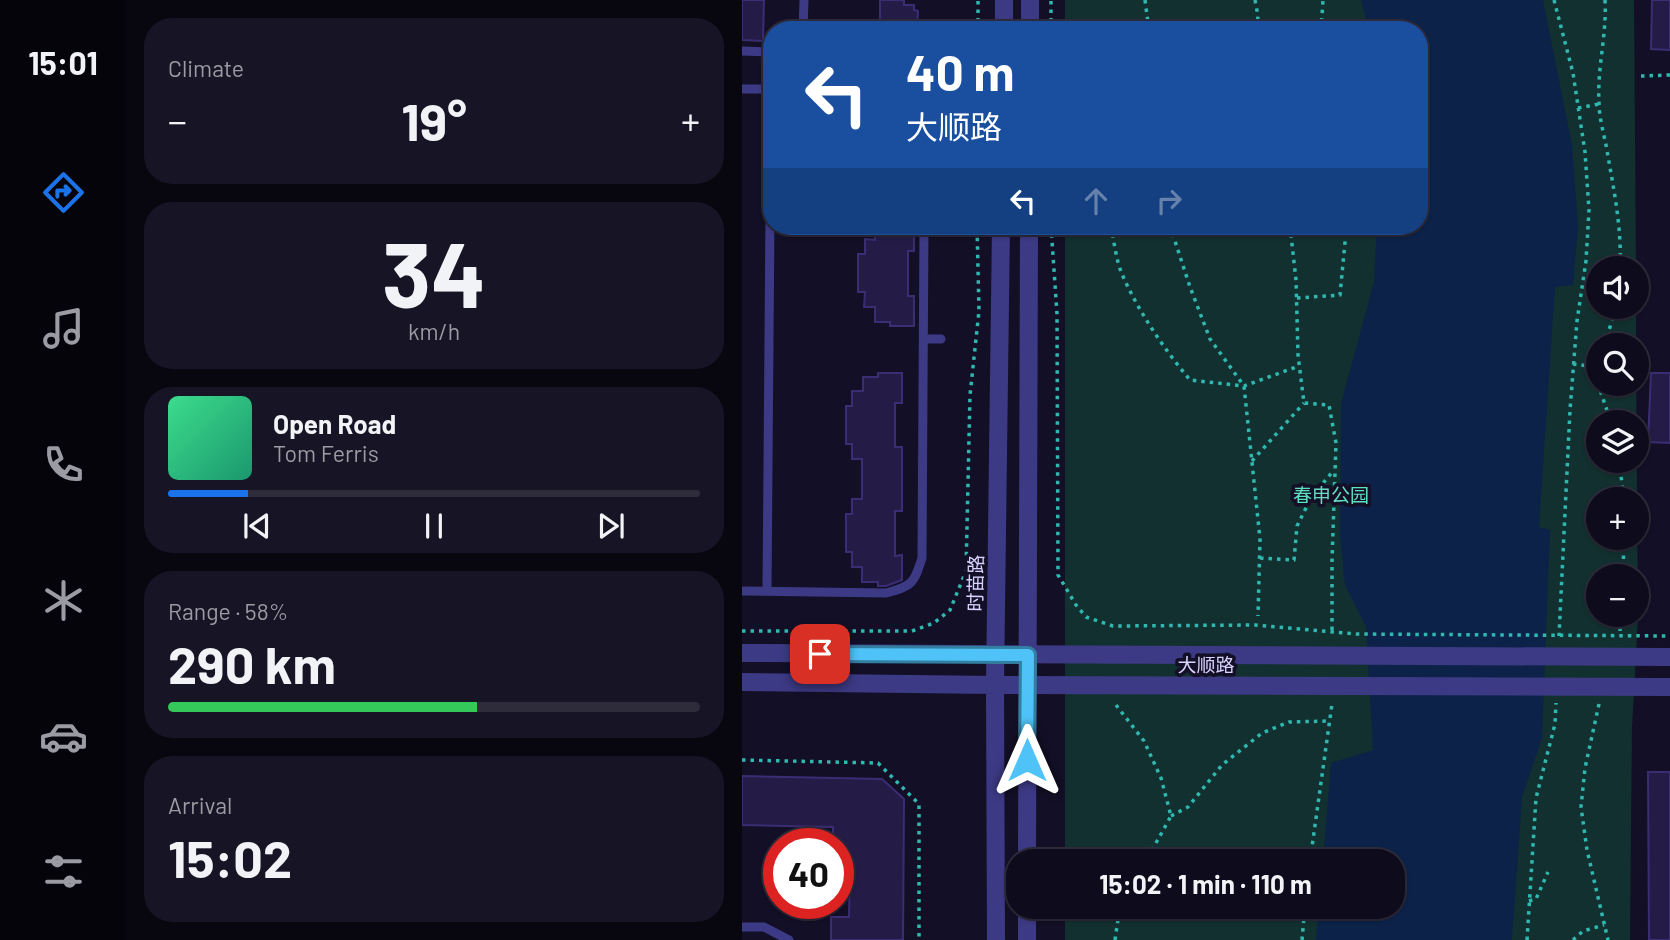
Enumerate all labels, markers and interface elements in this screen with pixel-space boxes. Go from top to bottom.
text: 40 m [906,42,1014,101]
text: 15:01 [28,43,98,81]
icon: left [791,49,882,140]
text: Climate [168,54,244,82]
text: 19° [401,89,467,151]
text: − [168,97,187,143]
text: + [681,97,700,143]
text: 大顺路 [906,107,1002,145]
icon: directions [39,168,88,217]
icon: left [1004,182,1042,220]
icon: ahead [1077,182,1115,220]
icon: right [1150,182,1188,220]
text: 34 [382,217,486,326]
map controls [1586,256,1649,627]
button: sound [1586,256,1649,319]
icon: music [39,304,88,353]
text: km/h [408,317,460,345]
button: search [1586,333,1649,396]
text: Open Road [273,408,396,439]
button: layers [1586,410,1649,473]
text: Tom Ferris [273,439,379,467]
icon: phone [39,440,88,489]
park label: 春申公园 [1293,483,1369,506]
button: + [1586,487,1649,550]
icon: previous [238,507,276,545]
icon: pause [415,507,453,545]
icon: next [592,507,630,545]
street label: 时苗路 [963,554,987,612]
button: − [1586,564,1649,627]
icon: climate [39,576,88,625]
text: Range · 58% [168,597,288,625]
pin [790,624,850,684]
text: 290 km [168,632,336,694]
icon: arrive [801,635,839,673]
street label: 大顺路 [1177,653,1235,676]
icon: car [39,712,88,761]
position arrow [990,723,1064,797]
text: Arrival [168,791,232,819]
text: 15:02 [168,826,292,888]
speed limit sign: 40 [763,828,854,919]
icon: filters [39,847,88,896]
text: 15:02 · 1 min · 110 m [1099,868,1312,899]

